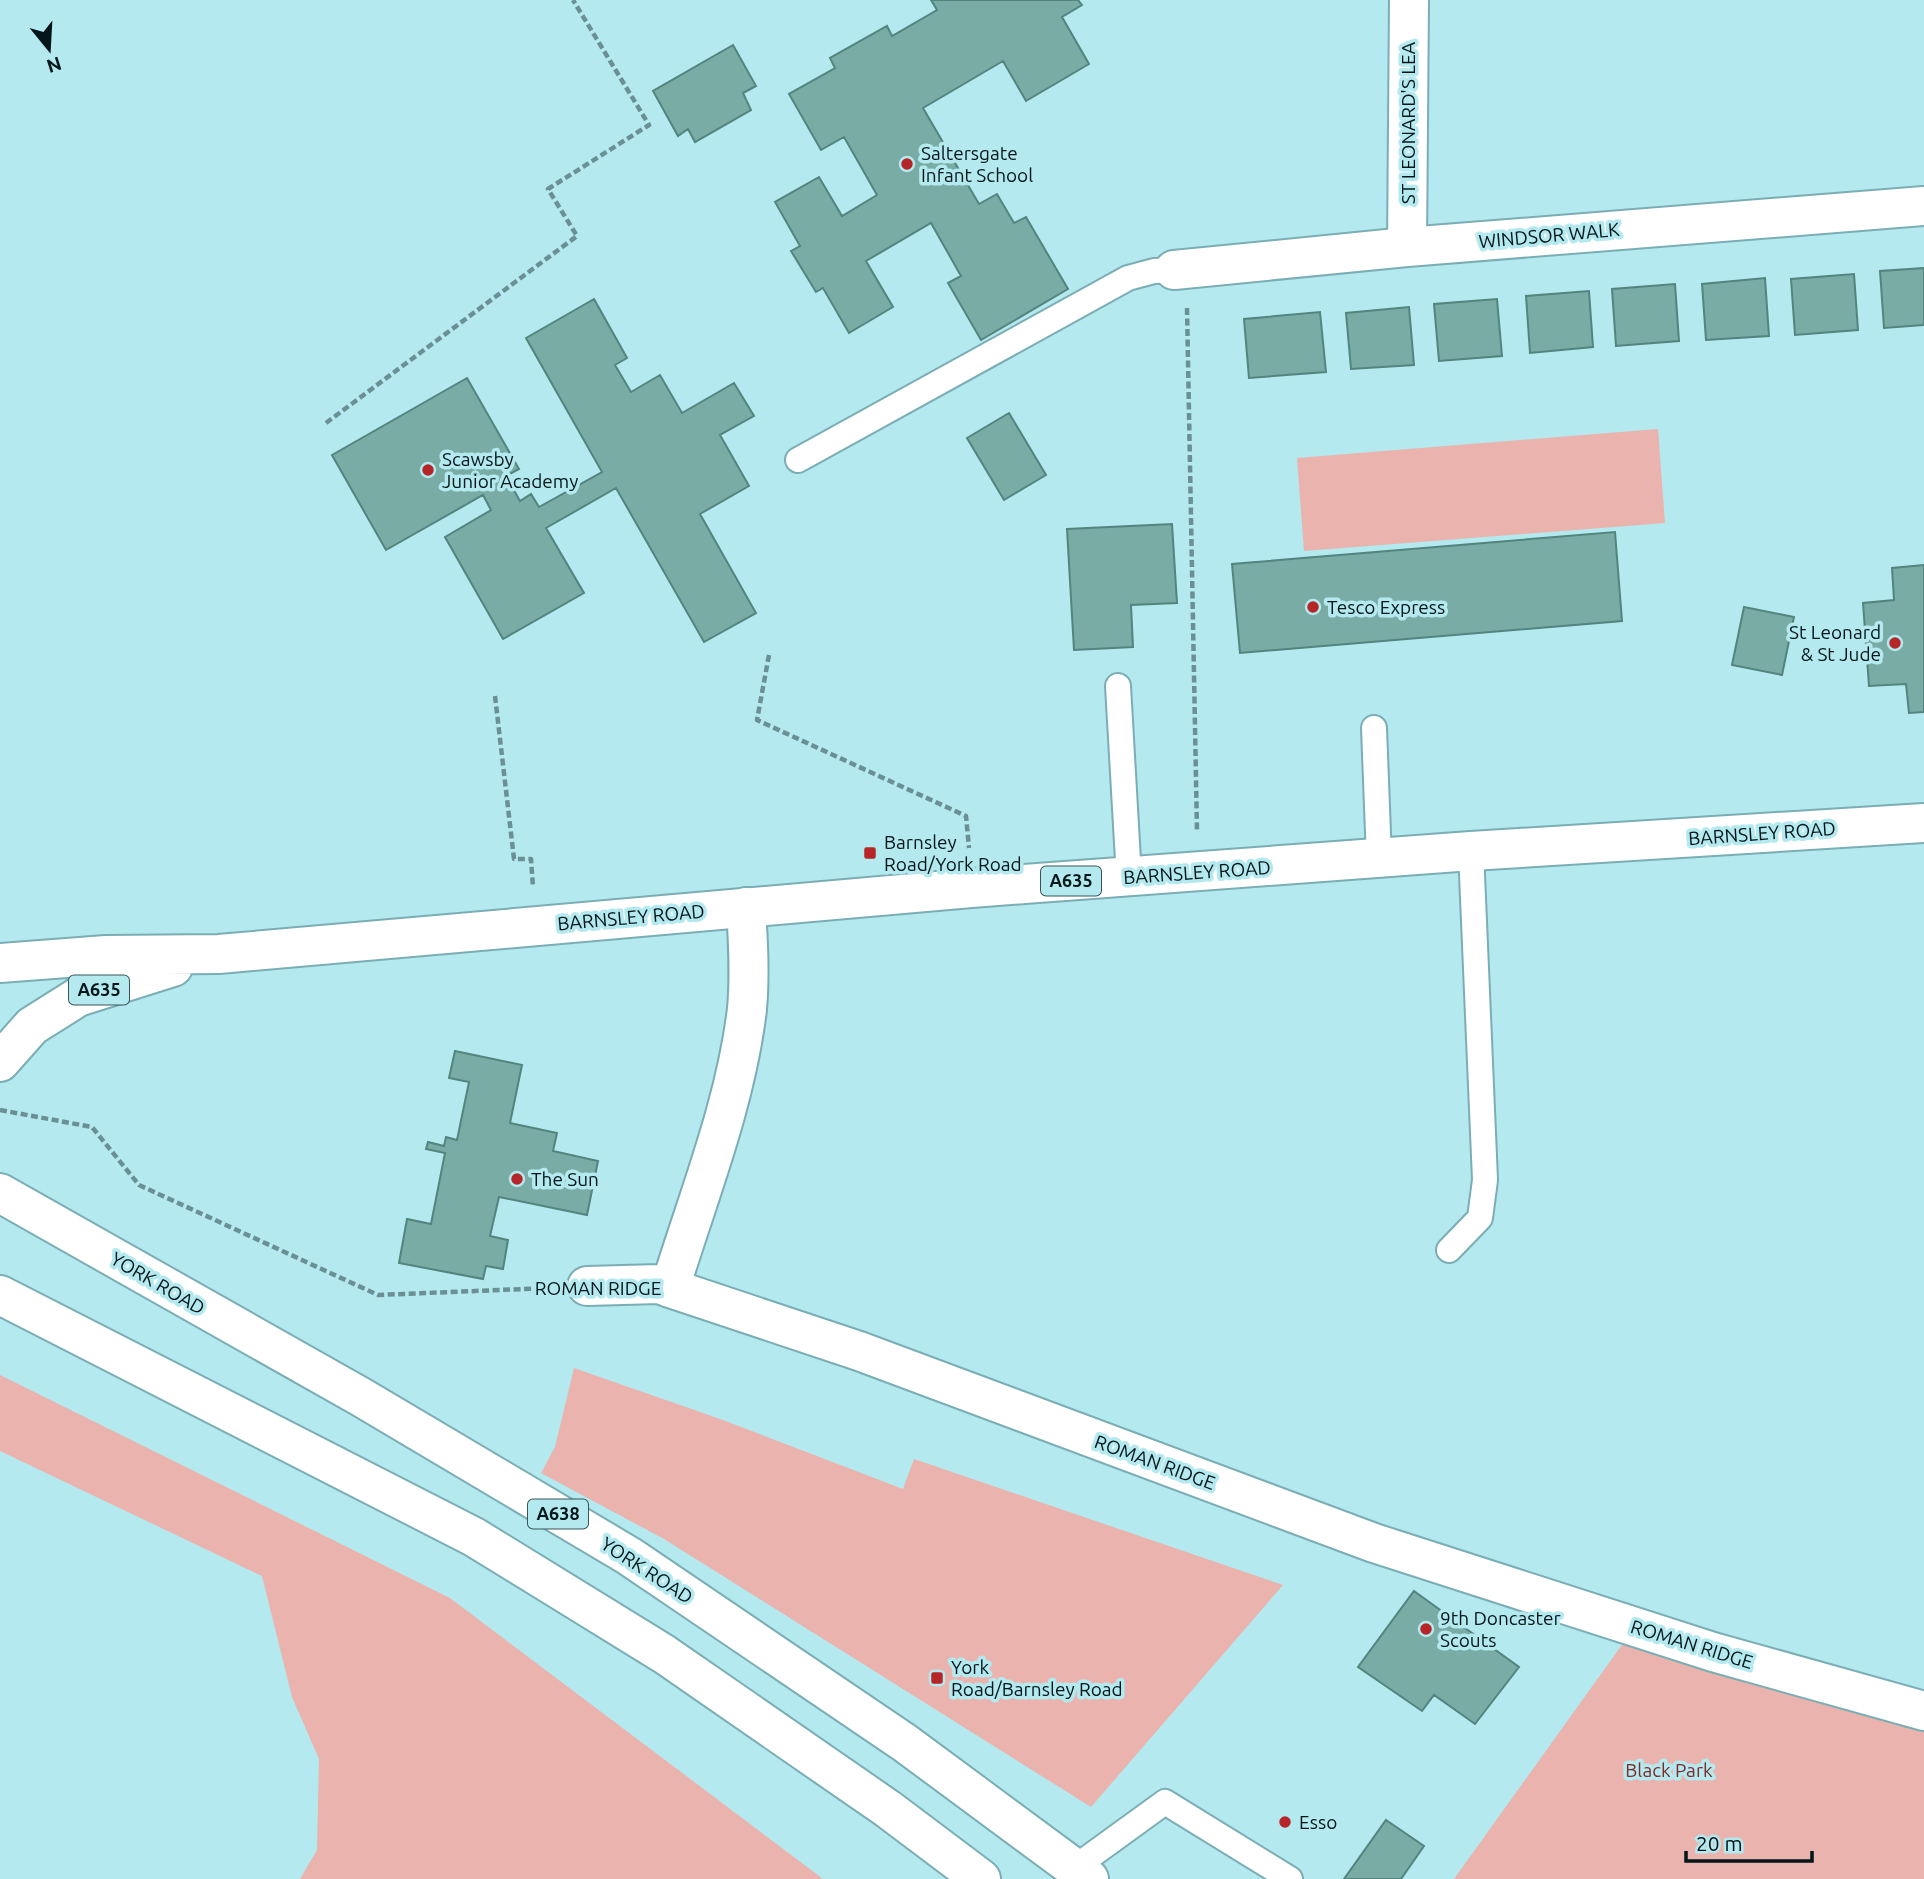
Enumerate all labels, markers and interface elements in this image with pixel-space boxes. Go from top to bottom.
north arrow [14,14,84,84]
street label: ST LEONARD'S LEA [1397,41,1419,204]
text: N [44,53,64,78]
place label: Saltersgate Infant School [921,142,1033,186]
marker: Saltersgate Infant School [899,156,915,172]
street label: WINDSOR WALK [1478,218,1621,252]
place label: Scawsby Junior Academy [442,448,578,492]
marker: Scawsby Junior Academy [420,462,436,478]
place label: Tesco Express [1327,596,1445,618]
marker: Tesco Express [1305,599,1321,615]
place label: St Leonard & St Jude [1789,621,1881,665]
marker: St Leonard & St Jude [1887,635,1903,651]
street label: BARNSLEY ROAD [1688,817,1836,849]
place label: Barnsley Road/York Road [884,831,1022,875]
marker: Barnsley Road/York Road [862,845,878,861]
street label: BARNSLEY ROAD [1123,856,1271,888]
road number: A635 [1041,866,1101,896]
street label: BARNSLEY ROAD [557,900,705,934]
road number: A635 [69,975,129,1004]
place label: The Sun [531,1168,599,1190]
marker: The Sun [509,1171,525,1187]
street label: YORK ROAD [107,1247,209,1319]
street label: ROMAN RIDGE [535,1277,661,1299]
street label: ROMAN RIDGE [1092,1430,1218,1494]
road number: A638 [528,1499,588,1528]
street label: YORK ROAD [597,1532,697,1608]
place label: 9th Doncaster Scouts [1440,1607,1561,1651]
street label: ROMAN RIDGE [1628,1615,1756,1673]
marker: 9th Doncaster Scouts [1418,1621,1434,1637]
place label: York Road/Barnsley Road [951,1656,1123,1700]
marker: York Road/Barnsley Road [929,1670,945,1686]
park label: Black Park [1625,1759,1713,1781]
place label: Esso [1299,1811,1337,1833]
marker: Esso [1277,1814,1293,1830]
scale bar [1686,1820,1812,1864]
text: 20 m [1696,1831,1743,1855]

